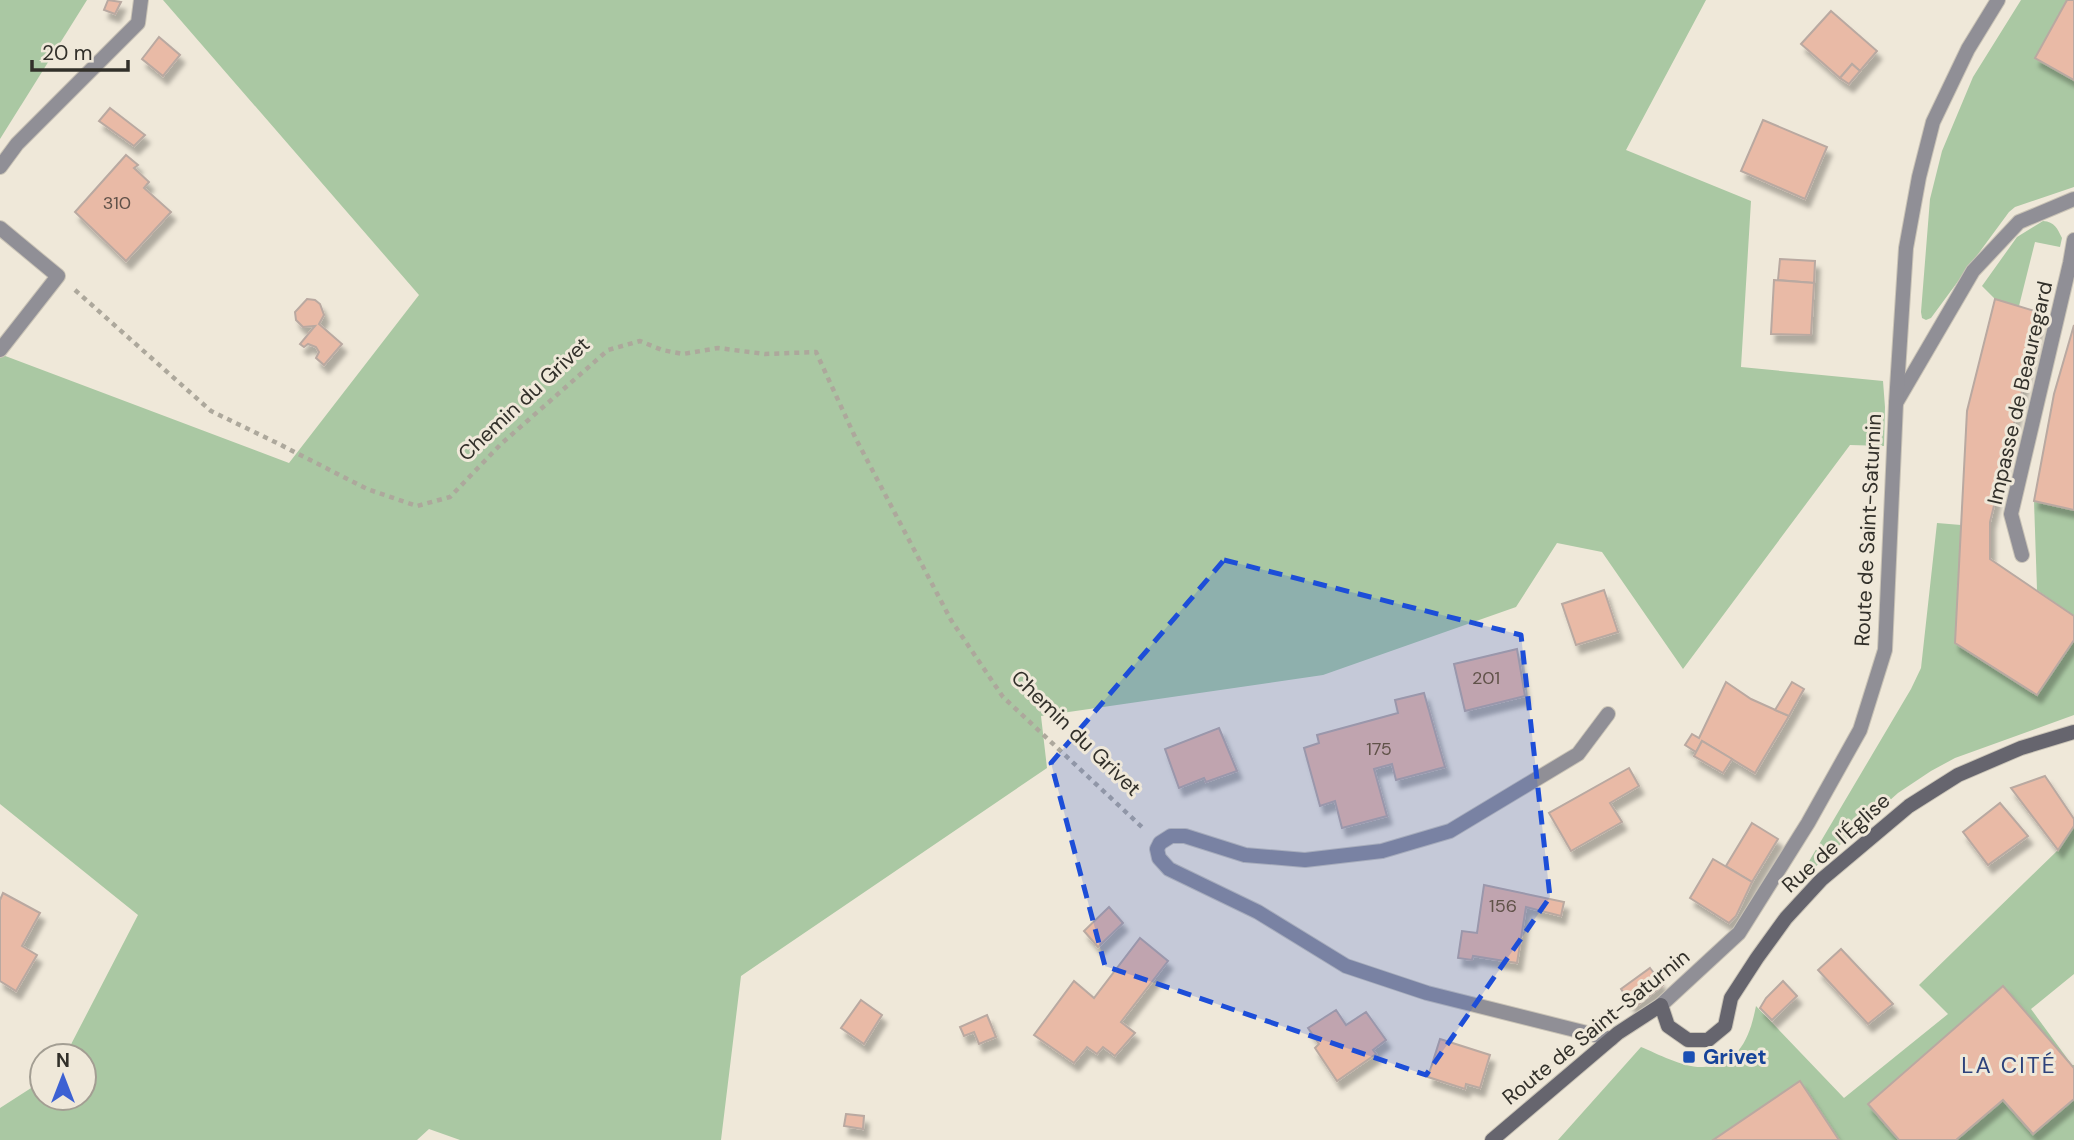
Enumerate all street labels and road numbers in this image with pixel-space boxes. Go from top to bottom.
street label: Impasse de Beauregard [1981,279,2059,507]
street label: Chemin du Grivet [452,331,596,467]
street label: Route de Saint-Saturnin [1848,413,1888,647]
street label: Chemin du Grivet [1005,664,1147,802]
street label: Rue de l'Église [1776,787,1896,899]
street label: Route de Saint-Saturnin [1497,943,1695,1111]

